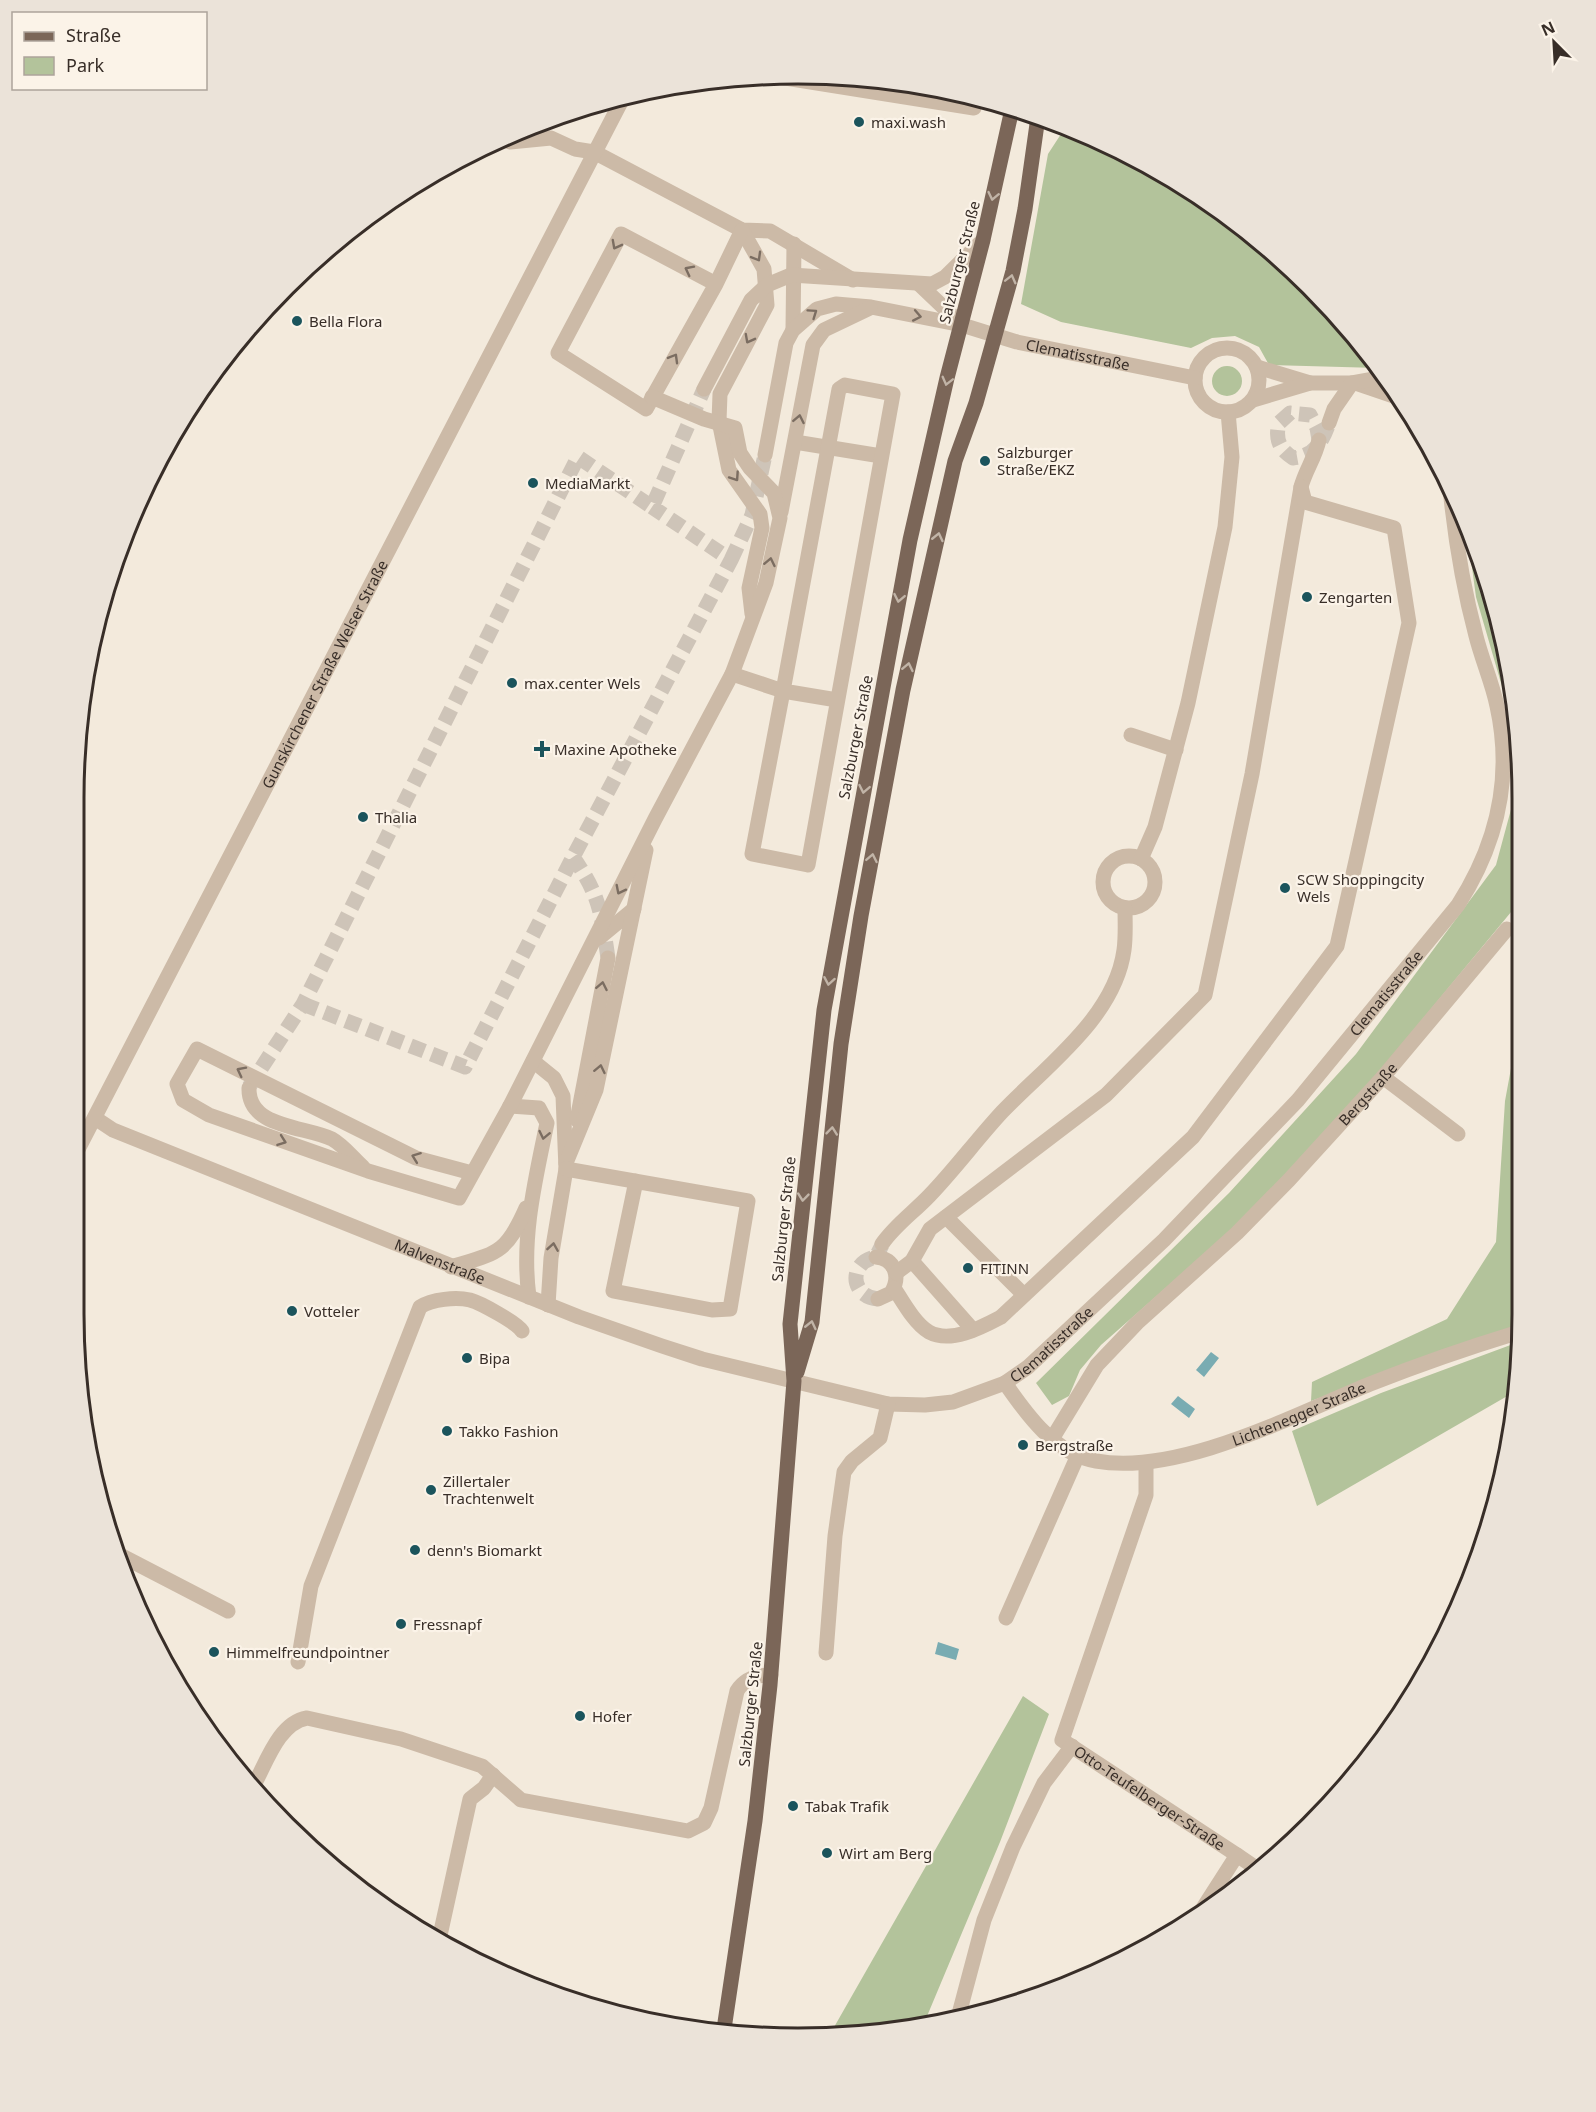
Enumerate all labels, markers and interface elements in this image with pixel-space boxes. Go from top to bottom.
legend [12,12,207,90]
north arrow [1524,12,1584,72]
text: N [1537,16,1558,41]
text: Straße [66,23,121,47]
text: Park [66,53,104,77]
place label: maxi.wash [871,112,946,132]
marker: maxi.wash [852,115,866,129]
one-way arrow [987,191,1000,201]
street label: Salzburger Straße [934,199,984,325]
one-way arrow [612,238,623,249]
one-way arrow [750,251,761,261]
one-way arrow [685,266,695,277]
one-way arrow [1003,274,1016,284]
one-way arrow [911,309,921,322]
one-way arrow [807,310,818,321]
place label: Bella Flora [309,311,382,331]
marker: Bella Flora [290,314,304,328]
one-way arrow [745,333,756,343]
street label: Clematisstraße [1024,334,1132,375]
one-way arrow [667,354,678,364]
one-way arrow [941,376,954,386]
one-way arrow [792,415,805,425]
place label: Salzburger Straße/EKZ [997,442,1075,479]
marker: Salzburger Straße/EKZ [978,454,992,468]
one-way arrow [727,471,739,481]
place label: MediaMarkt [545,473,631,493]
marker: MediaMarkt [526,476,540,490]
one-way arrow [930,532,943,542]
street label: Gunskirchener Straße Welser Straße [257,556,392,792]
one-way arrow [763,558,776,568]
place label: Zengarten [1319,587,1392,607]
marker: Zengarten [1300,590,1314,604]
one-way arrow [894,593,906,602]
one-way arrow [901,662,914,672]
place label: max.center Wels [524,673,640,693]
street label: Salzburger Straße [833,673,877,801]
marker: max.center Wels [505,676,519,690]
place label: Maxine Apotheke [554,739,677,759]
marker: Maxine Apotheke [535,742,549,756]
one-way arrow [858,784,871,794]
place label: Thalia [375,807,417,827]
marker: Thalia [356,810,370,824]
one-way arrow [865,854,878,864]
place label: SCW Shoppingcity Wels [1297,869,1424,906]
marker: SCW Shoppingcity Wels [1278,881,1292,895]
one-way arrow [615,883,627,894]
street label: Clematisstraße [1345,946,1427,1040]
one-way arrow [823,976,836,986]
one-way arrow [595,981,608,991]
street label: Bergstraße [1334,1058,1401,1130]
one-way arrow [593,1064,606,1074]
one-way arrow [237,1067,248,1078]
one-way arrow [825,1126,838,1136]
one-way arrow [538,1130,551,1140]
one-way arrow [277,1133,287,1146]
one-way arrow [411,1152,422,1165]
street label: Salzburger Straße [766,1155,800,1283]
one-way arrow [797,1193,810,1202]
street label: Malvenstraße [392,1234,488,1288]
one-way arrow [546,1242,559,1252]
place label: FITINN [980,1258,1029,1278]
marker: FITINN [961,1261,975,1275]
place label: Votteler [304,1301,360,1321]
street label: Clematisstraße [1005,1302,1097,1387]
marker: Votteler [285,1304,299,1318]
one-way arrow [803,1320,816,1330]
place label: Bipa [479,1348,510,1368]
marker: Bipa [460,1351,474,1365]
street label: Lichtenegger Straße [1229,1377,1369,1450]
place label: Takko Fashion [459,1421,558,1441]
marker: Takko Fashion [440,1424,454,1438]
place label: Bergstraße [1035,1435,1113,1455]
marker: Bergstraße [1016,1438,1030,1452]
place label: Zillertaler Trachtenwelt [443,1471,535,1508]
marker: Zillertaler Trachtenwelt [424,1483,438,1497]
place label: denn's Biomarkt [427,1540,542,1560]
marker: denn's Biomarkt [408,1543,422,1557]
place label: Fressnapf [413,1614,482,1634]
marker: Fressnapf [394,1617,408,1631]
street label: Salzburger Straße [733,1640,767,1768]
place label: Himmelfreundpointner [226,1642,389,1662]
marker: Himmelfreundpointner [207,1645,221,1659]
place label: Hofer [592,1706,632,1726]
marker: Hofer [573,1709,587,1723]
street label: Otto-Teufelberger-Straße [1070,1741,1229,1855]
place label: Tabak Trafik [805,1796,889,1816]
marker: Tabak Trafik [786,1799,800,1813]
place label: Wirt am Berg [839,1843,932,1863]
marker: Wirt am Berg [820,1846,834,1860]

